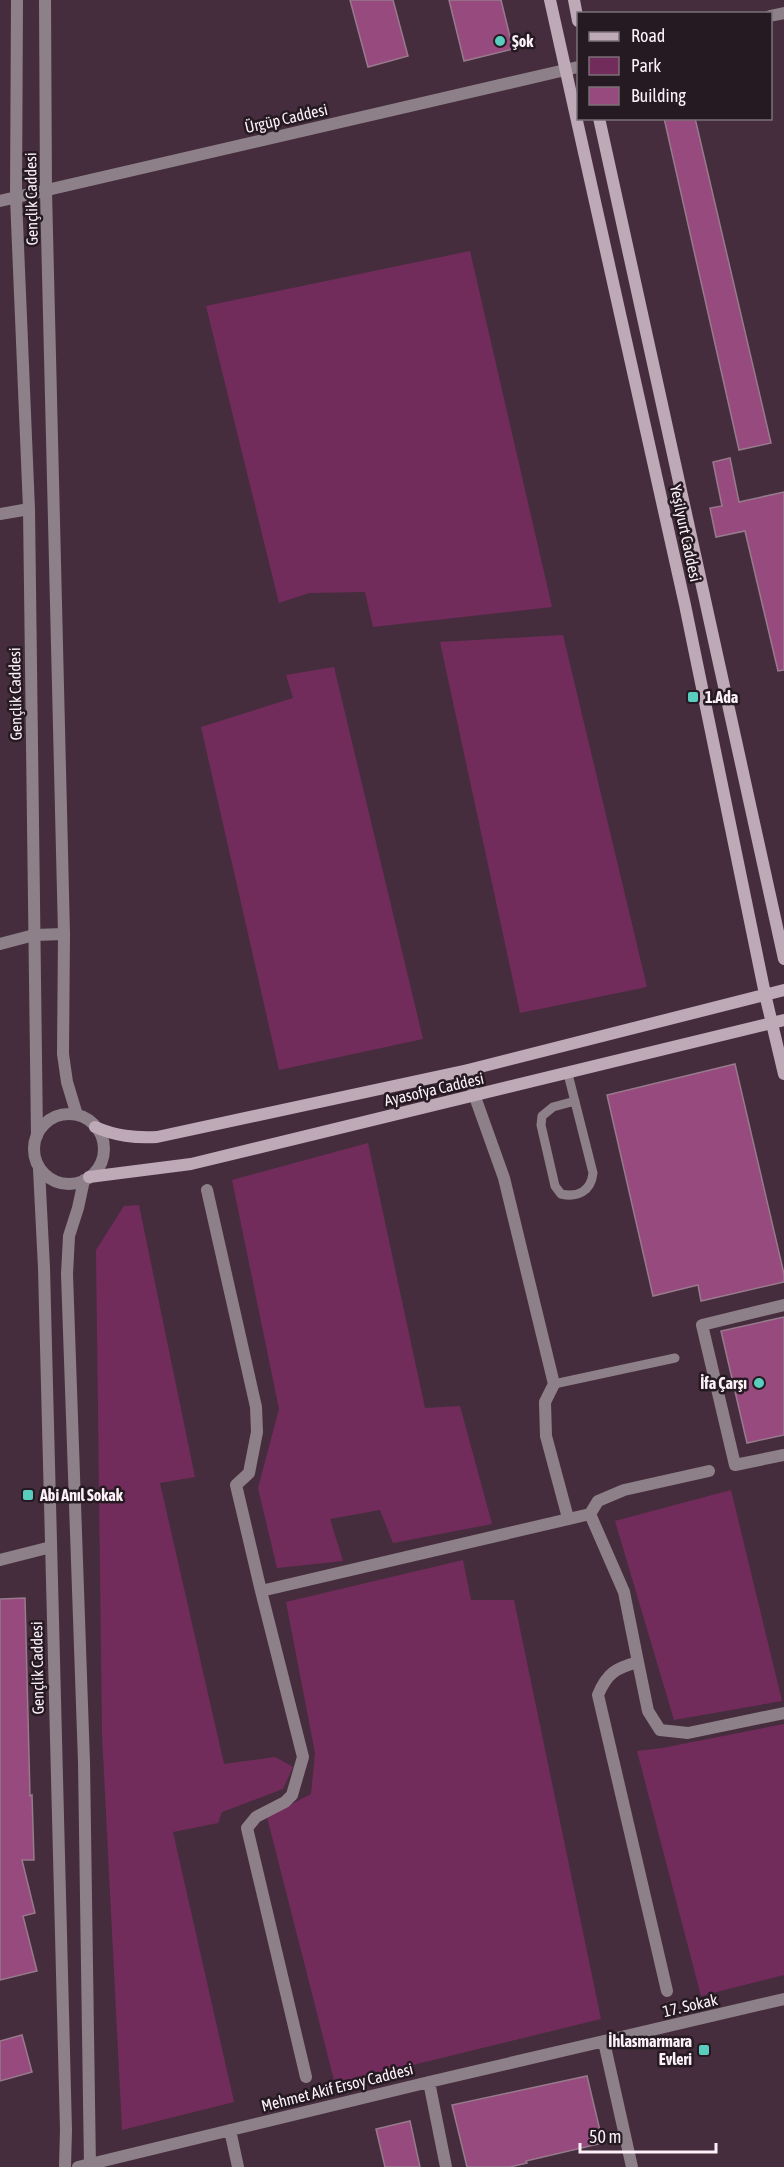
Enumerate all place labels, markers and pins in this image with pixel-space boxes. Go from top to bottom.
place label: Şok [512,32,534,50]
marker: Şok [493,34,507,48]
place label: 1.Ada [705,688,738,706]
marker: 1.Ada [686,690,700,704]
place label: İfa Çarşı [700,1374,747,1392]
marker: İfa Çarşı [752,1376,766,1390]
place label: Abi Anıl Sokak [39,1486,124,1504]
marker: Abi Anıl Sokak [21,1488,35,1502]
place label: İhlasmarmara Evleri [608,2032,692,2068]
marker: İhlasmarmara Evleri [697,2043,711,2057]

